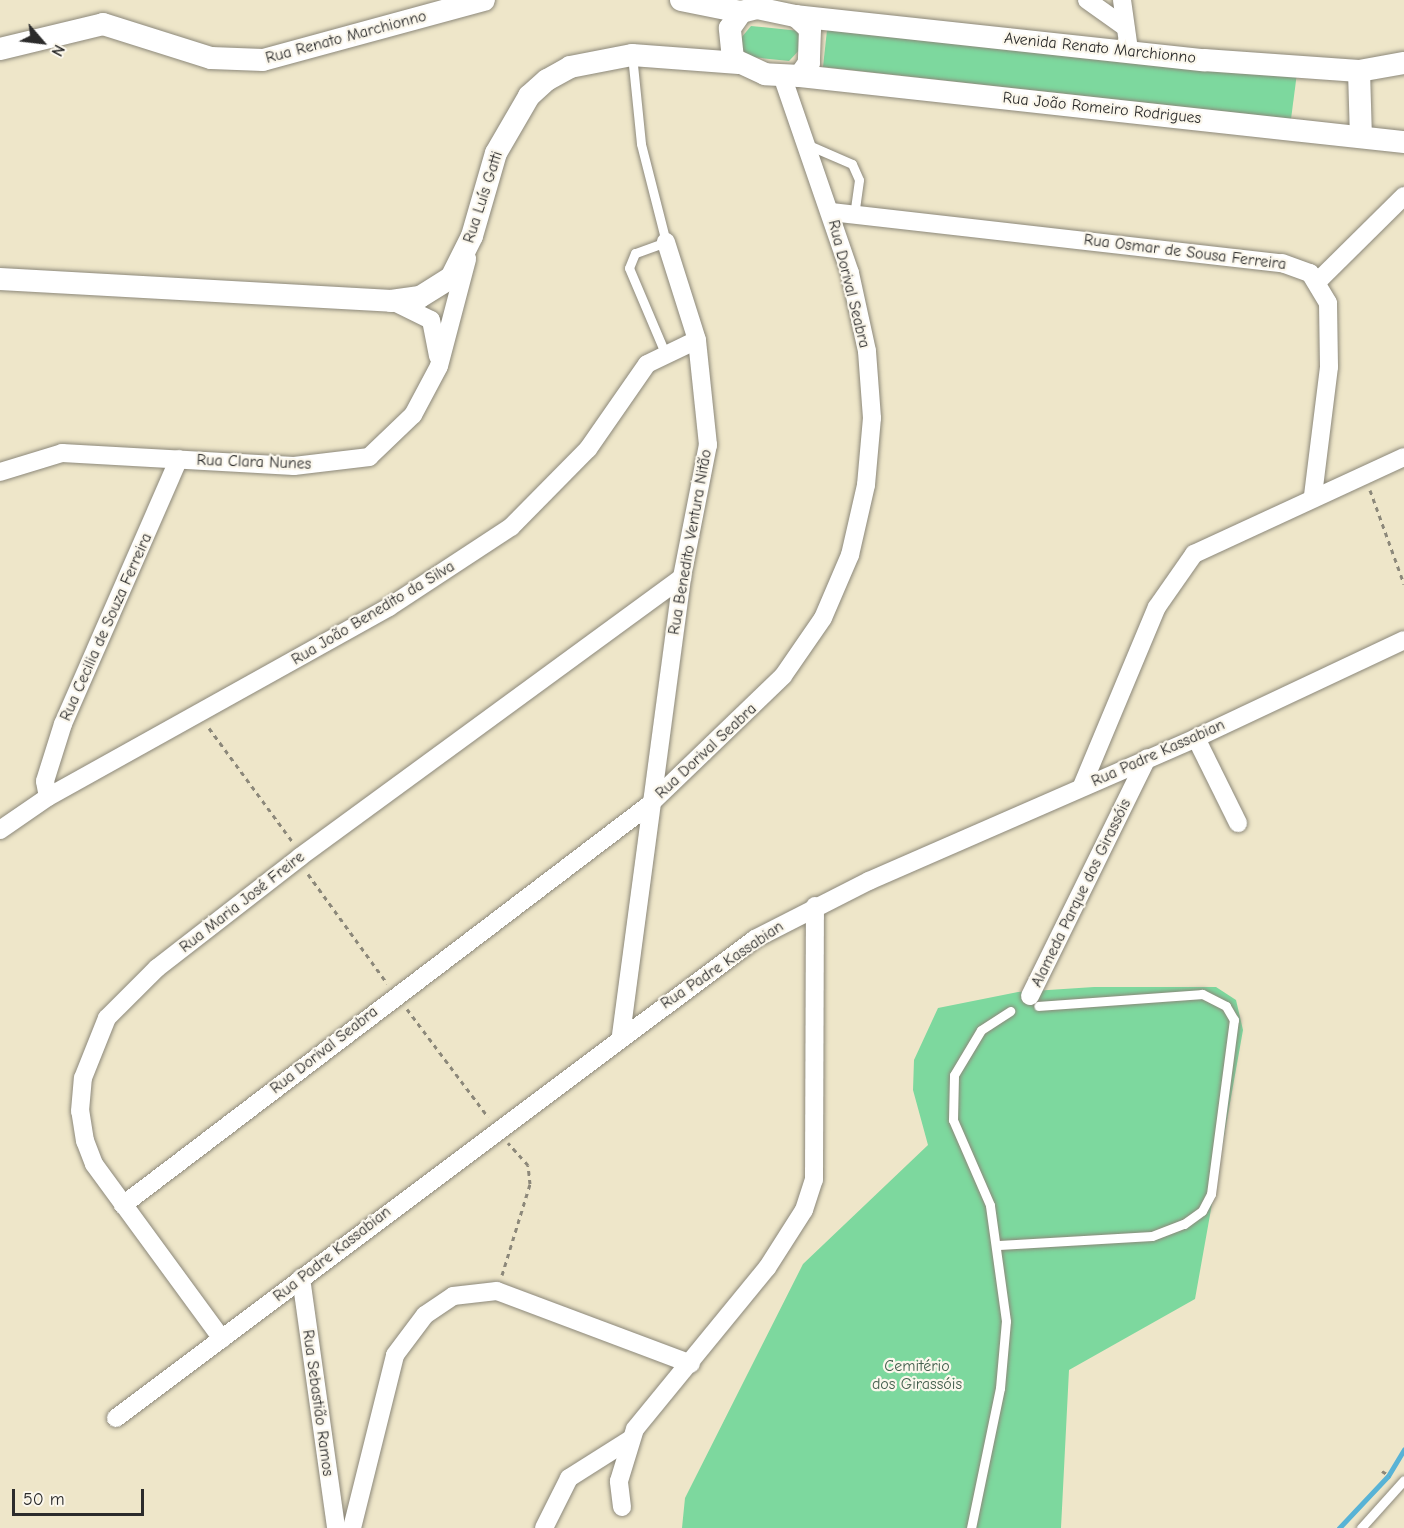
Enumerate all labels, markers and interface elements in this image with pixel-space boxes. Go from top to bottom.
street label: Rua Renato Marchionno [263,6,429,68]
north arrow [12,12,72,72]
street label: Avenida Renato Marchionno [1003,28,1197,68]
text: N [47,42,68,59]
street label: Rua João Romeiro Rodrigues [1002,88,1202,128]
street label: Rua Luís Gatti [459,149,507,245]
street label: Rua Dorival Seabra [824,218,874,350]
street label: Rua Osmar de Sousa Ferreira [1083,230,1287,274]
street label: Rua Benedito Ventura Nitão [664,448,716,636]
street label: Rua Clara Nunes [196,450,312,474]
street label: Rua Cecilia de Souza Ferreira [56,530,156,724]
street label: Rua João Benedito da Silva [288,557,458,669]
street label: Rua Dorival Seabra [651,699,761,803]
street label: Rua Padre Kassabian [1088,715,1228,791]
street label: Alameda Parque dos Girassóis [1027,796,1135,990]
street label: Rua Maria José Freire [176,847,308,957]
street label: Rua Padre Kassabian [657,917,787,1013]
street label: Rua Dorival Seabra [266,1002,382,1098]
street label: Rua Padre Kassabian [269,1202,395,1306]
street label: Rua Sebastião Ramos [298,1329,338,1477]
park label: Cemitério dos Girassóis [872,1356,962,1394]
scale bar [15,1477,147,1515]
text: 50 m [23,1489,65,1510]

